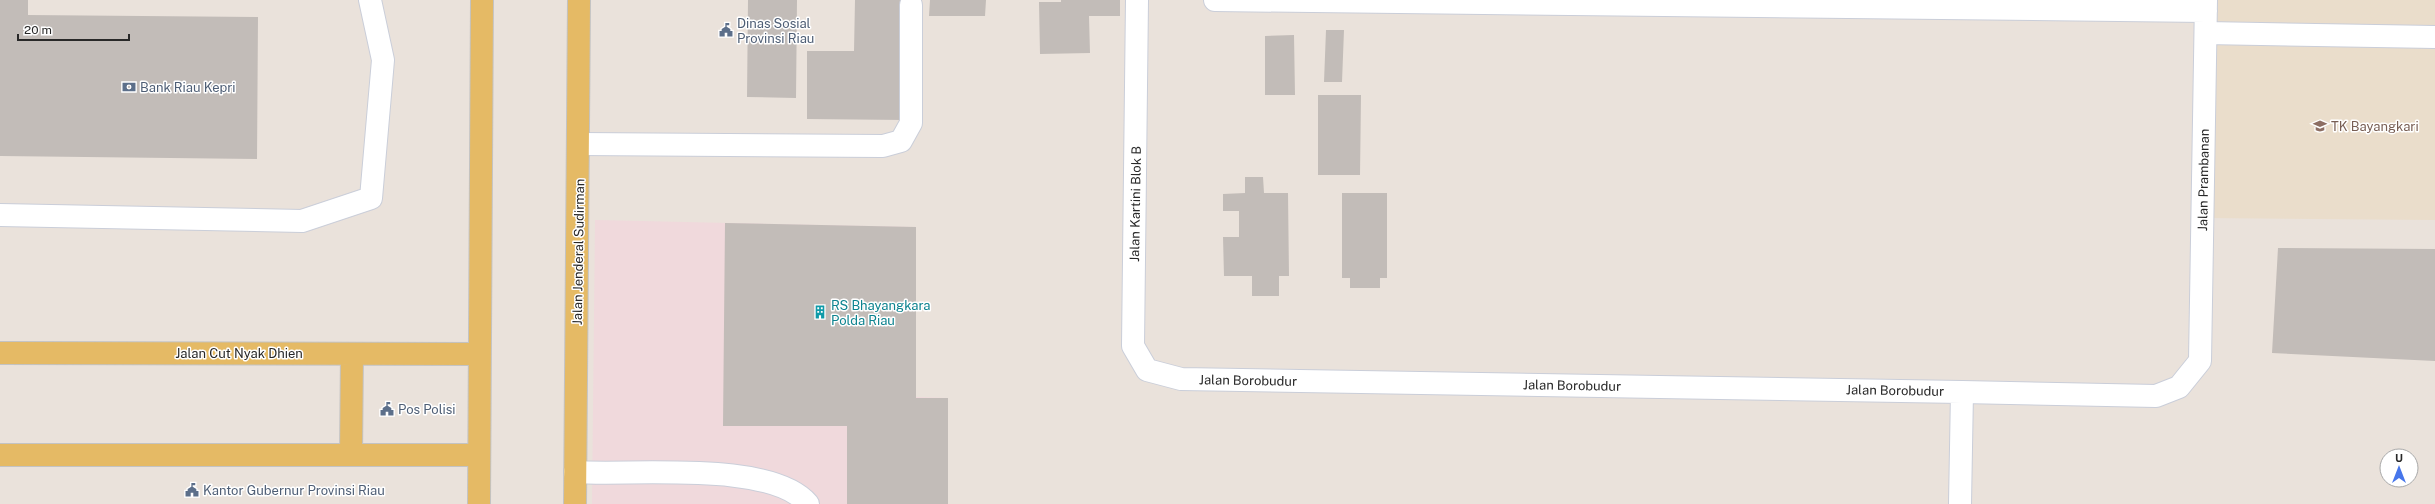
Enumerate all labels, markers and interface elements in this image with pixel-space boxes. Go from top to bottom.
scale bar [18,16,129,42]
place label: Dinas Sosial Provinsi Riau [737,16,814,46]
public building icon: Dinas Sosial Provinsi Riau [718,22,734,38]
text: 20 m [24,23,52,37]
bank icon: Bank Riau Kepri [121,79,137,95]
place label: Bank Riau Kepri [140,80,236,95]
school or university icon: TK Bayangkari [2312,118,2328,134]
place label: TK Bayangkari [2331,119,2419,134]
street label: Jalan Prambanan [2195,129,2212,231]
street label: Jalan Kartini Blok B [1127,146,1144,262]
street label: Jalan Jenderal Sudirman [570,179,587,325]
place label: RS Bhayangkara Polda Riau [831,298,931,328]
building icon: RS Bhayangkara Polda Riau [812,304,828,320]
street label: Jalan Cut Nyak Dhien [175,346,303,361]
street label: Jalan Borobudur [1199,372,1297,389]
street label: Jalan Borobudur [1523,377,1621,394]
street label: Jalan Borobudur [1846,382,1944,399]
public building icon: Pos Polisi [379,401,395,417]
place label: Pos Polisi [398,402,456,417]
north arrow [2379,448,2419,488]
text: U [2395,452,2403,464]
public building icon: Kantor Gubernur Provinsi Riau [184,482,200,498]
place label: Kantor Gubernur Provinsi Riau [203,483,385,498]

